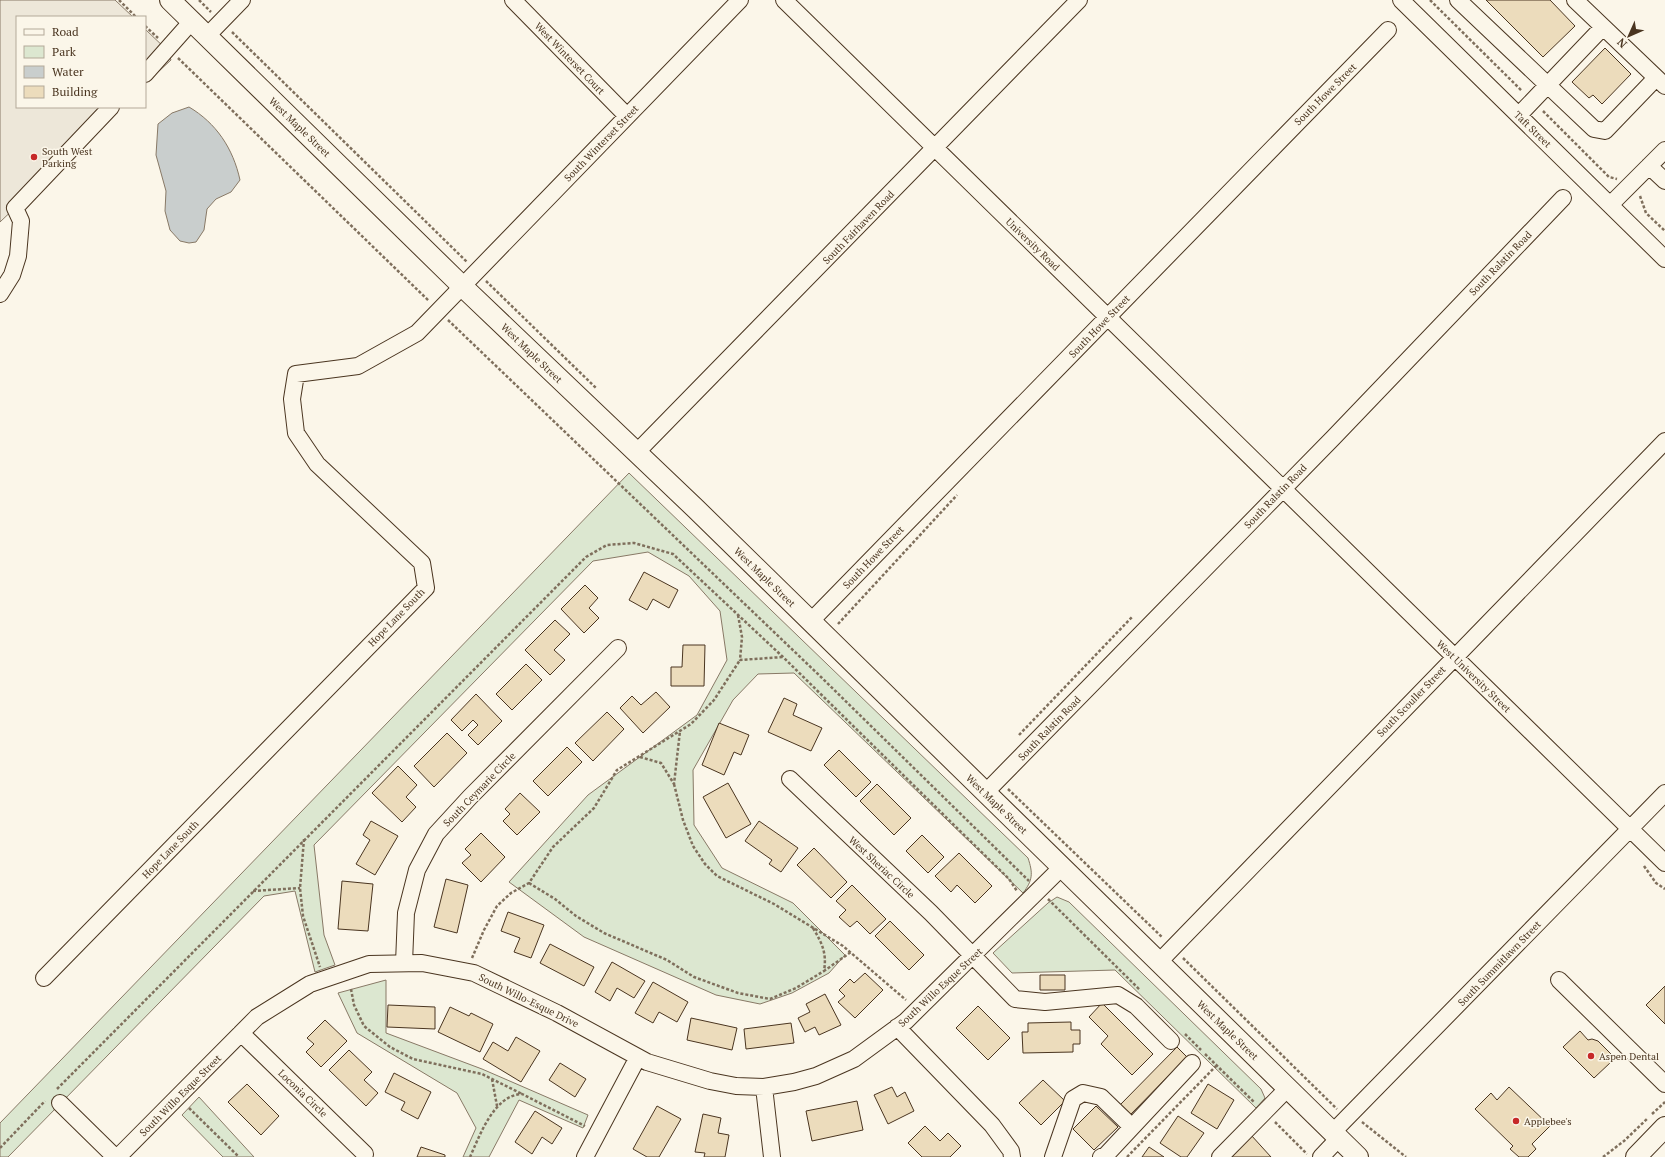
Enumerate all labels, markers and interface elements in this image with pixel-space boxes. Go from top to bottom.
legend [16,16,146,108]
north arrow [1609,16,1649,56]
street label: West Winterset Court [532,19,608,97]
text: Road [52,24,79,39]
text: N [1614,35,1630,51]
text: Park [52,44,77,59]
street label: South Howe Street [1292,60,1359,128]
text: Water [52,64,84,79]
text: Building [52,84,98,99]
street label: West Maple Street [266,95,333,160]
street label: South Winterset Street [561,102,642,184]
street label: Taft Street [1511,108,1554,151]
place label: South West Parking [42,145,93,170]
marker: South West Parking [29,152,39,162]
street label: South Fairhaven Road [820,187,897,267]
street label: University Road [1003,215,1063,274]
street label: South Ralstin Road [1466,228,1535,298]
street label: South Howe Street [1066,292,1133,361]
street label: West Maple Street [498,321,565,386]
street label: South Ralstin Road [1241,461,1310,531]
street label: South Howe Street [840,523,907,592]
street label: West Maple Street [731,545,798,610]
street label: Hope Lane South [365,585,428,649]
street label: West University Street [1434,637,1514,716]
street label: South Scouller Street [1374,663,1449,740]
street label: South Ralstin Road [1015,693,1084,763]
street label: South Ceymarie Circle [440,749,518,829]
street label: West Maple Street [963,772,1030,837]
street label: Hope Lane South [139,817,202,881]
street label: West Sheriac Circle [846,833,917,901]
street label: South Summitlawn Street [1455,918,1544,1009]
street label: South Willo Esque Street [896,945,985,1030]
street label: South Willo-Esque Drive [477,971,581,1030]
street label: West Maple Street [1194,998,1261,1063]
place label: Aspen Dental [1599,1050,1659,1063]
street label: South Willo Esque Street [137,1051,224,1139]
marker: Aspen Dental [1586,1051,1596,1061]
street label: Loconia Circle [275,1067,330,1120]
place label: Applebee's [1524,1115,1572,1128]
marker: Applebee's [1511,1116,1521,1126]

